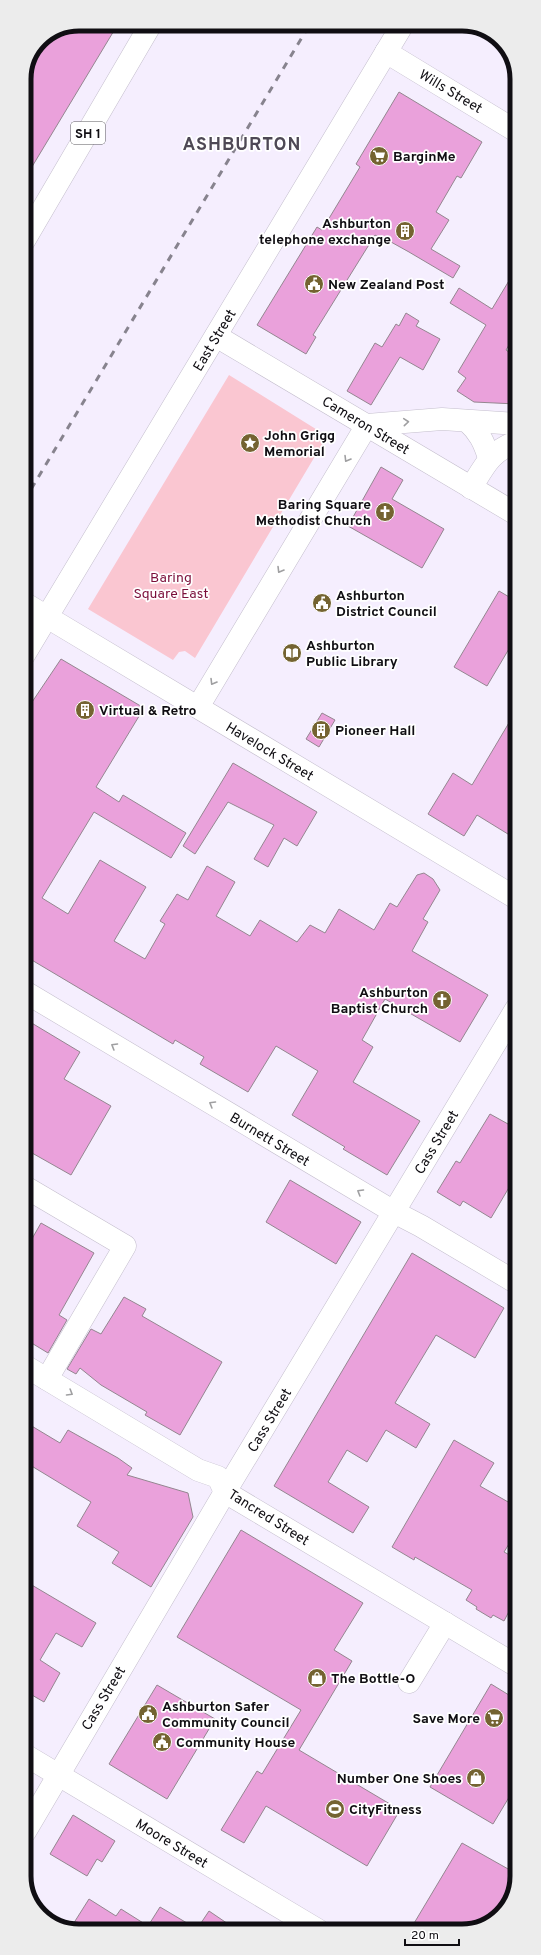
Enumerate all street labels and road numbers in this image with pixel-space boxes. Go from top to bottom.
street label: Wills Street [415,67,485,118]
road number: SH 1 [71,122,105,144]
street label: East Street [190,307,240,375]
street label: Cameron Street [318,394,412,459]
street label: Havelock Street [222,719,316,785]
street label: Cass Street [412,1108,463,1178]
street label: Burnett Street [226,1110,312,1171]
street label: Cass Street [245,1386,296,1456]
street label: Tancred Street [224,1487,312,1550]
street label: Cass Street [79,1664,130,1734]
street label: Moore Street [132,1816,211,1873]

